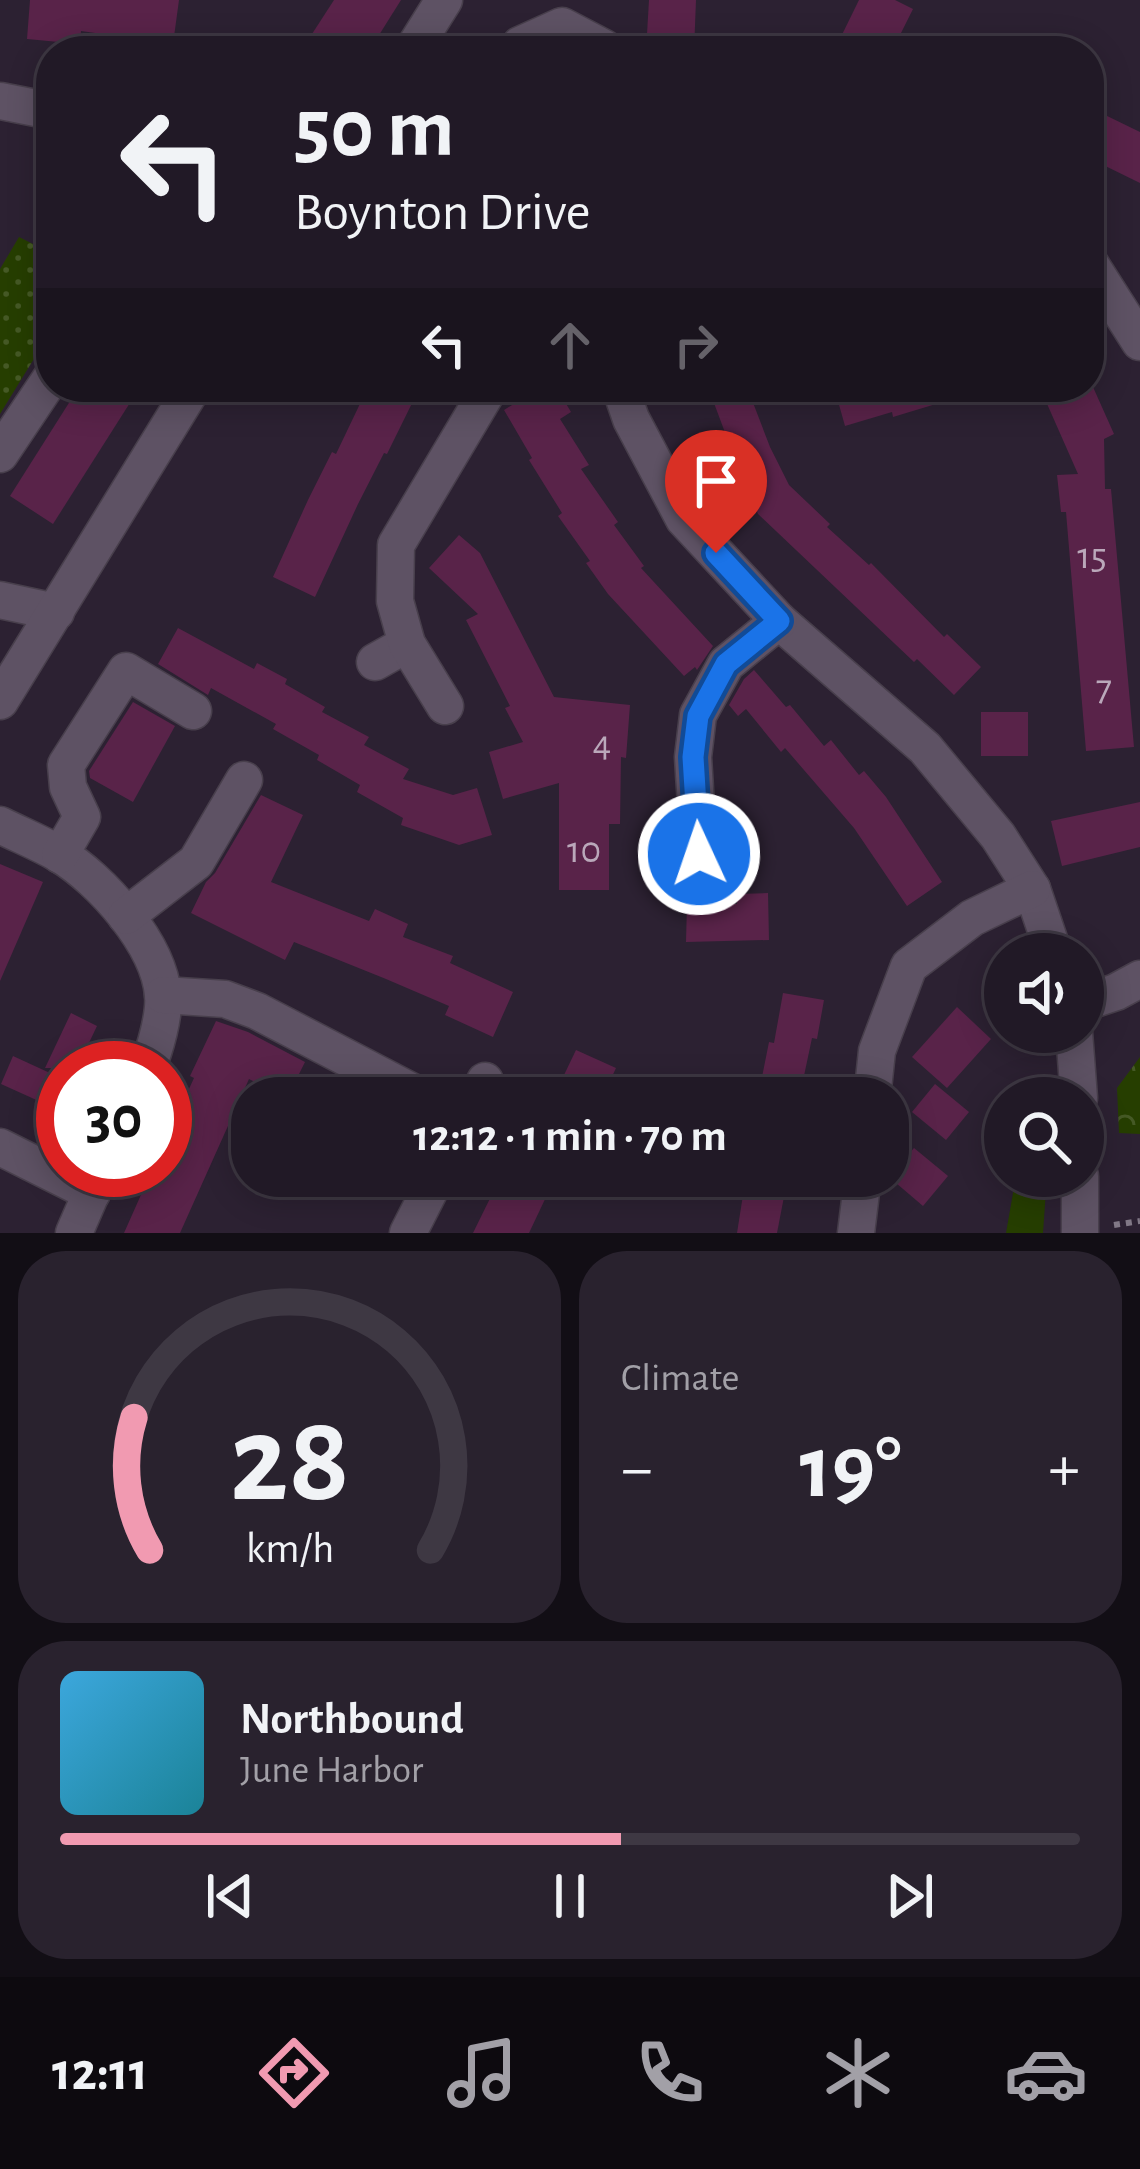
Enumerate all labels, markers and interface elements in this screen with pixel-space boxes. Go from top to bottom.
icon: left [96,84,252,240]
text: 50 m [294,88,455,172]
text: Boynton Drive [294,186,591,240]
icon: left [411,312,477,378]
icon: ahead [537,312,603,378]
icon: right [663,312,729,378]
pin [665,430,767,553]
icon: arrive [683,448,749,514]
house number: 15 [1077,537,1107,576]
house number: 7 [1096,669,1112,708]
house number: 4 [593,725,611,764]
position arrow [636,791,762,917]
house number: 10 [567,831,601,870]
map controls [984,933,1104,1197]
button: sound [984,933,1104,1053]
speed limit sign: 30 [36,1041,192,1197]
button: search [984,1077,1104,1197]
text: 12:12 · 1 min · 70 m [413,1114,727,1159]
text: Climate [621,1359,739,1398]
text: 28 [229,1399,350,1524]
text: 19° [799,1424,902,1514]
text: − [621,1436,653,1502]
text: + [1048,1436,1080,1502]
text: km/h [245,1528,334,1571]
text: Northbound [240,1697,464,1742]
text: June Harbor [240,1751,423,1790]
icon: previous [197,1863,263,1929]
icon: pause [537,1863,603,1929]
icon: next [877,1863,943,1929]
icon: directions [252,2031,336,2115]
icon: music [440,2031,524,2115]
icon: phone [628,2031,712,2115]
icon: climate [816,2031,900,2115]
icon: car [1004,2031,1088,2115]
text: 12:11 [52,2046,148,2100]

